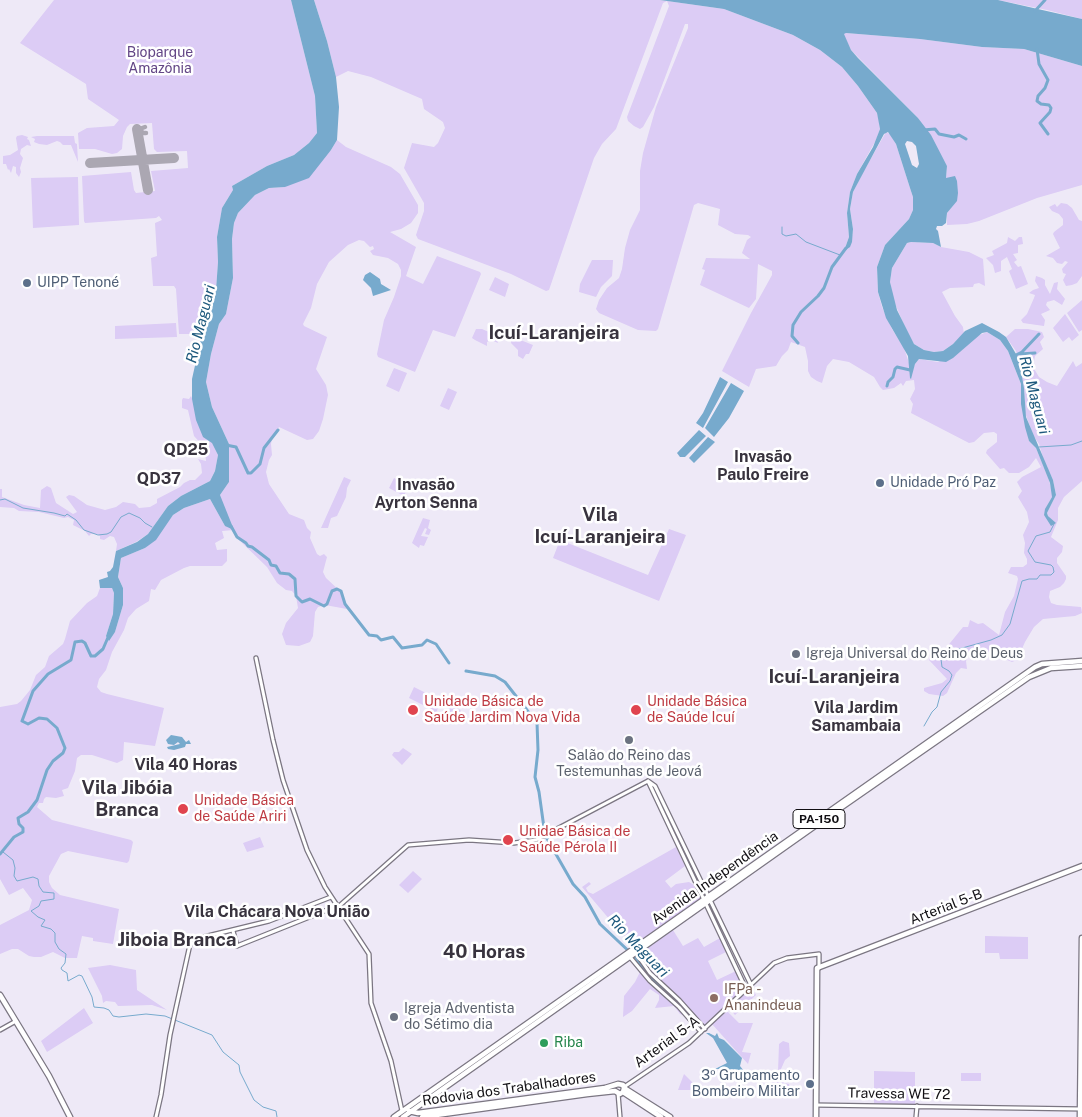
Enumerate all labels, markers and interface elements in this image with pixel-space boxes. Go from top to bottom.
park label: Bioparque Amazônia [127,45,193,78]
place label: UIPP Tenoné [37,275,119,291]
marker: UIPP Tenoné [21,277,33,289]
water label: Rio Maguari [183,283,219,365]
district label: Icuí-Laranjeira [489,322,619,344]
water label: Rio Maguari [1015,354,1053,436]
district label: QD25 [164,440,208,460]
district label: Invasão Paulo Freire [717,447,809,485]
district label: QD37 [137,469,181,489]
district label: Invasão Ayrton Senna [375,475,477,513]
place label: Unidade Pró Paz [890,475,996,491]
marker: Unidade Pró Paz [874,477,886,489]
district label: Vila Icuí-Laranjeira [535,504,665,548]
place label: Igreja Universal do Reino de Deus [806,646,1023,662]
marker: Igreja Universal do Reino de Deus [790,648,802,660]
district label: Icuí-Laranjeira [769,666,899,688]
place label: Unidade Básica de Saúde Jardim Nova Vida [424,694,580,726]
place label: Unidade Básica de Saúde Icuí [647,694,747,726]
district label: Vila Jardim Samambaia [811,698,901,736]
marker: Unidade Básica de Saúde Jardim Nova Vida [406,703,420,717]
marker: Unidade Básica de Saúde Icuí [629,703,643,717]
marker: Salão do Reino das Testemunhas de Jeová [623,734,635,746]
place label: Salão do Reino das Testemunhas de Jeová [556,748,702,780]
district label: Vila 40 Horas [135,755,237,775]
district label: Vila Jibóia Branca [82,777,172,821]
place label: Unidade Básica de Saúde Ariri [194,793,294,826]
marker: Unidade Básica de Saúde Ariri [176,802,190,816]
road number: PA-150 [793,810,845,829]
place label: Unidae Básica de Saúde Pérola II [519,824,630,856]
street label: Avenida Independência [648,828,782,928]
marker: Unidae Básica de Saúde Pérola II [501,833,515,847]
street label: Arterial 5-B [907,885,985,929]
district label: Vila Chácara Nova União [184,902,370,922]
water label: Rio Maguari [604,911,672,981]
district label: Jiboia Branca [117,929,237,951]
district label: 40 Horas [443,941,525,963]
place label: IFPa - Ananindeua [724,982,802,1014]
marker: IFPa - Ananindeua [708,992,720,1004]
place label: Igreja Adventista do Sétimo dia [404,1001,514,1034]
marker: Igreja Adventista do Sétimo dia [388,1011,400,1023]
street label: Arterial 5-A [631,1013,703,1071]
place label: Riba [554,1035,583,1051]
marker: Riba [538,1037,550,1049]
place label: 3º Grupamento Bombeiro Militar [692,1068,800,1100]
street label: Rodovia dos Trabalhadores [421,1069,597,1109]
marker: 3º Grupamento Bombeiro Militar [804,1078,816,1090]
street label: Travessa WE 72 [847,1085,951,1103]

